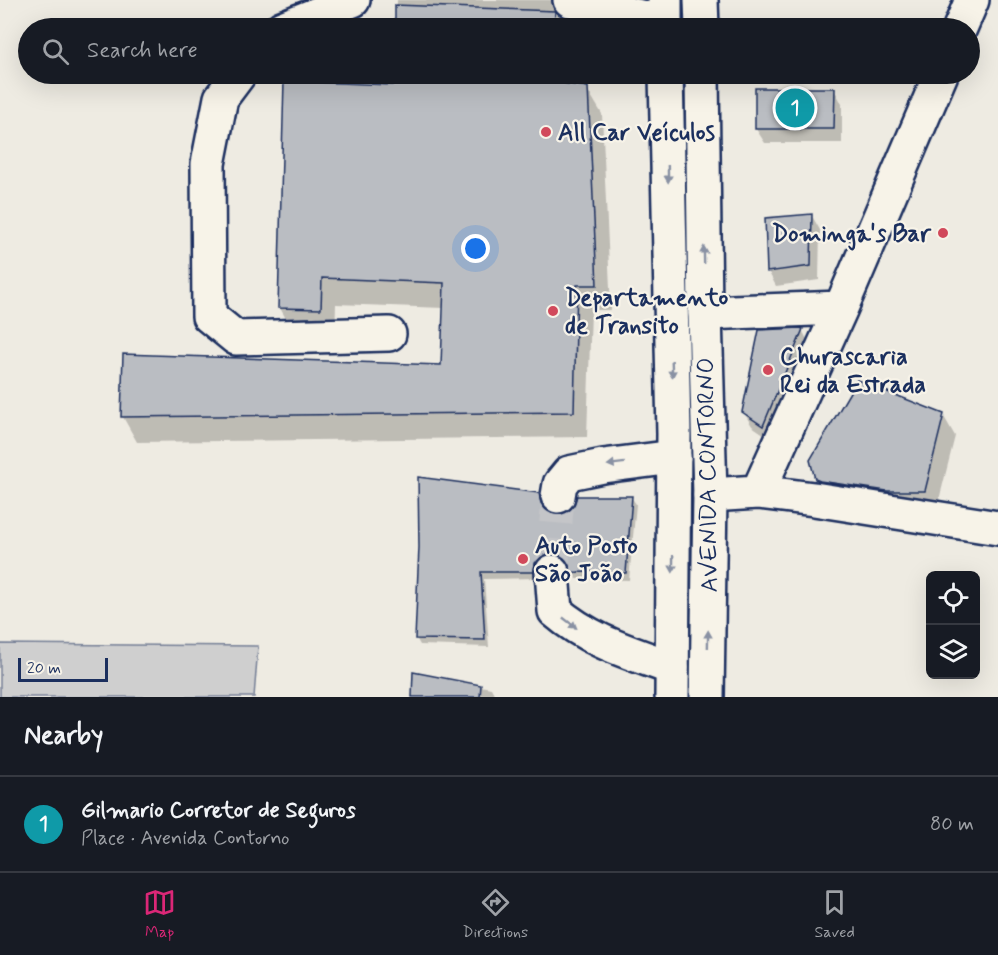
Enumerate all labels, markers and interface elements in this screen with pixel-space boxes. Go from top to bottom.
search box [18,18,980,84]
icon: search [39,35,72,68]
text: Search here [87,37,198,65]
pin: 1 [776,86,814,130]
place label: All Car Veículos [558,118,716,149]
marker: All Car Veículos [539,125,553,139]
one-way arrow [663,164,673,183]
place label: Dominga's Bar [772,219,932,251]
marker: Dominga's Bar [936,226,950,240]
your location [461,234,490,263]
one-way arrow [699,245,709,264]
place label: Departamento de Transito [565,283,728,342]
marker: Departamento de Transito [546,304,560,318]
place label: Churascaria Rei da Estrada [780,342,926,401]
street label: AVENIDA CONTORNO [691,357,726,593]
one-way arrow [668,359,677,378]
marker: Churascaria Rei da Estrada [761,363,775,377]
one-way arrow [606,459,625,469]
place label: Auto Posto São João [535,531,638,590]
marker: Auto Posto São João [516,552,530,566]
one-way arrow [668,554,678,573]
map controls [926,571,980,679]
button: locate [926,571,980,625]
one-way arrow [562,617,577,629]
button: layers [926,625,980,679]
one-way arrow [703,629,713,648]
scale bar [18,655,108,682]
text: 20 m [27,658,61,679]
text: Nearby [24,719,103,753]
text: Gilmario Corretor de Seguros [81,797,356,825]
text: 1 [39,811,48,838]
text: 80 m [930,811,974,838]
text: Place · Avenida Contorno [81,825,290,852]
tab: Map [143,886,176,943]
tab: Directions [462,886,528,943]
tab: Saved [814,886,855,943]

